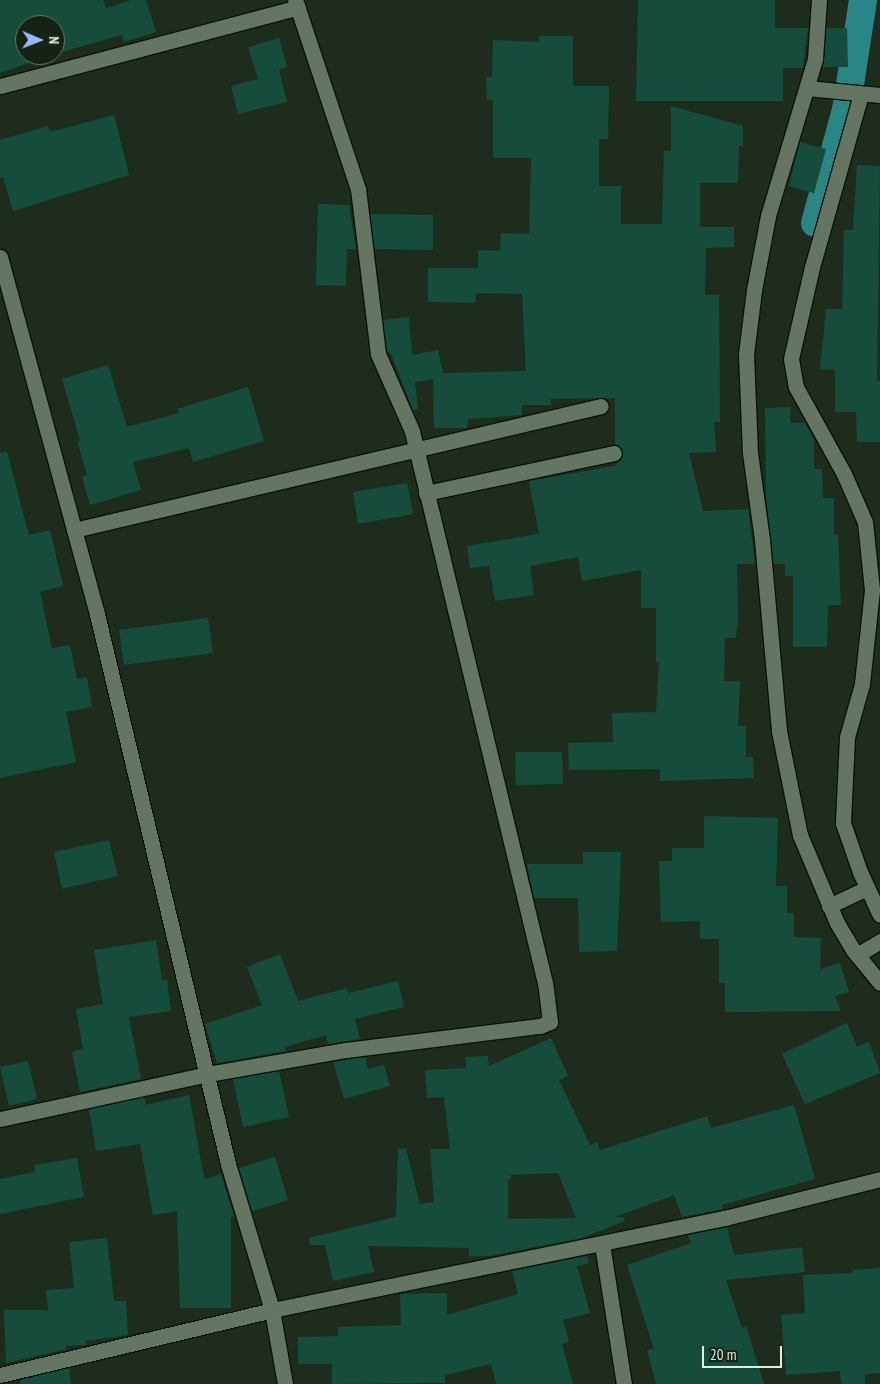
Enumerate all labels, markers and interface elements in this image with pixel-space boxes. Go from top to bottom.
north arrow [15,15,65,65]
text: N [45,36,63,44]
scale bar [705,1336,785,1368]
text: 20 m [710,1345,736,1364]

